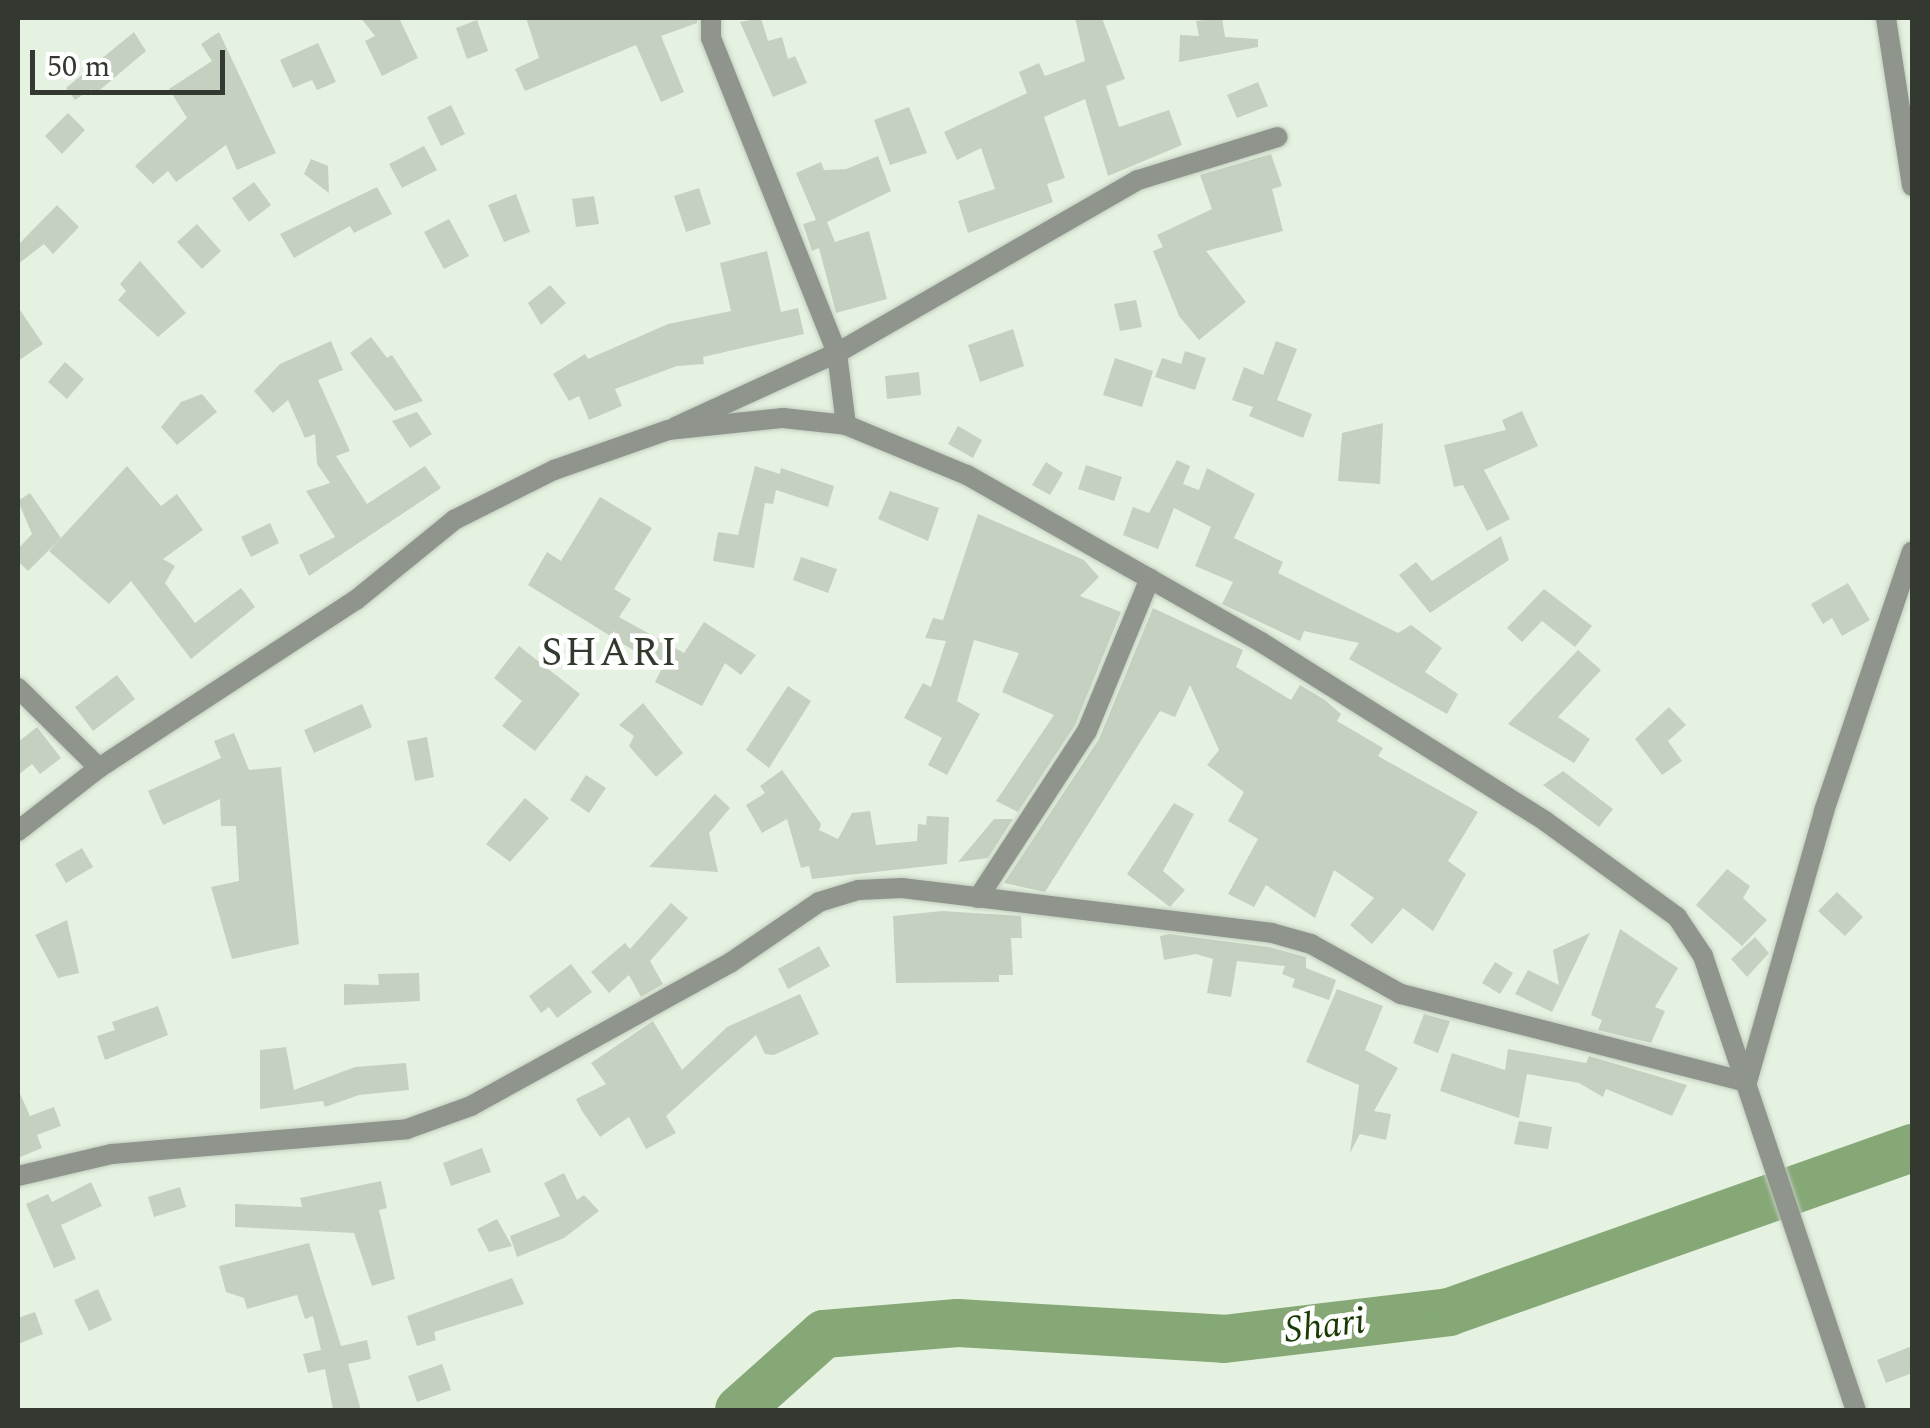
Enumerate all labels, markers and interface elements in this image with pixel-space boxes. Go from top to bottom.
scale bar [35,30,230,92]
text: 50 m [47,44,110,90]
district label: SHARI [541,630,679,678]
water label: Shari [1282,1299,1368,1355]

